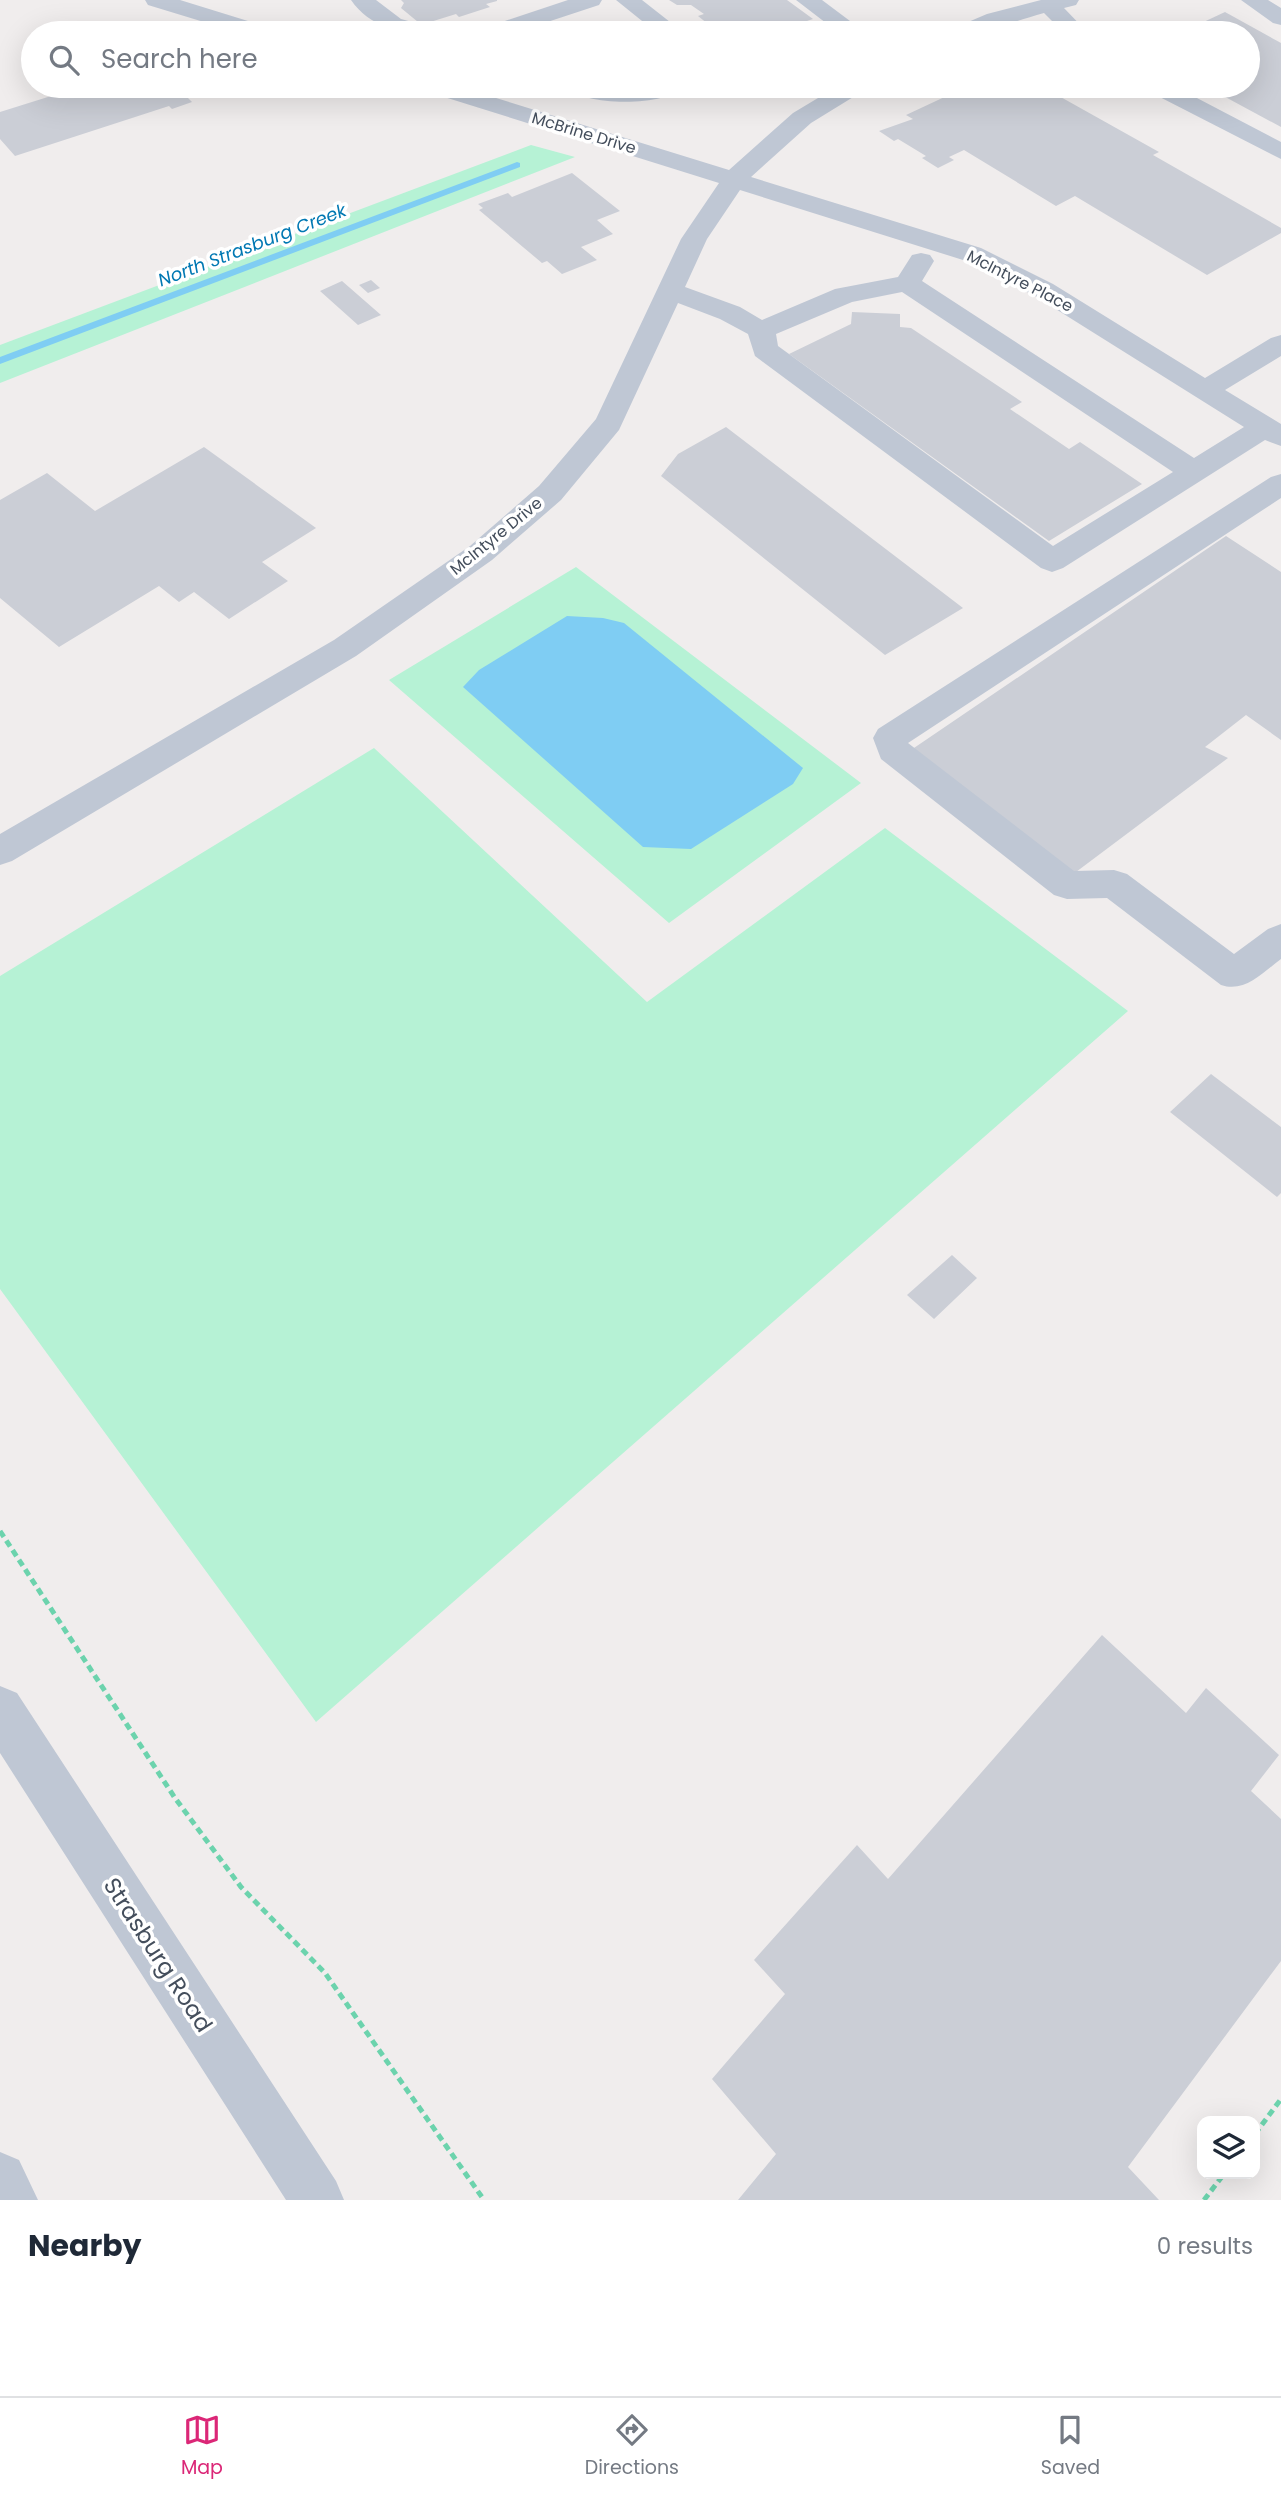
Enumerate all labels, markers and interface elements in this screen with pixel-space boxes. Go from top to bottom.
search box [21,21,1260,98]
icon: search [45,41,83,79]
text: Search here [101,41,258,77]
street label: McBrine Drive [529,106,639,160]
water label: North Strasburg Creek [154,197,350,292]
street label: McIntyre Place [963,244,1077,318]
street label: McIntyre Drive [445,492,547,580]
street label: Strasburg Road [96,1871,220,2039]
map controls [1197,2116,1260,2179]
button: layers [1197,2116,1260,2179]
text: Nearby [28,2224,142,2267]
text: 0 results [1157,2230,1253,2262]
tab: Map [181,2411,223,2482]
tab: Directions [585,2411,679,2482]
tab: Saved [1041,2411,1100,2482]

